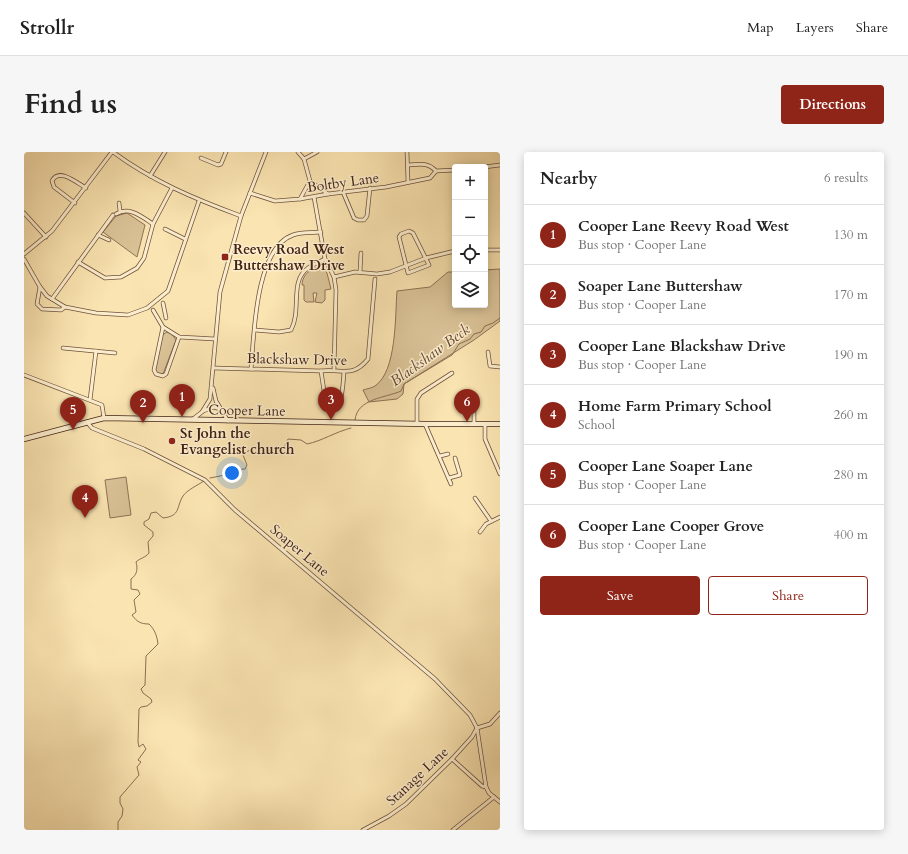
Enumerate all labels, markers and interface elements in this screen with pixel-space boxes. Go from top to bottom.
text: Strollr [20,15,74,41]
text: Map [747,18,774,37]
text: Layers [796,18,834,37]
text: Share [856,18,888,37]
text: Find us [24,85,117,123]
button: Directions [781,85,884,124]
map controls [452,164,488,308]
button: + [452,164,488,200]
text: Nearby [540,167,597,190]
street label: Boltby Lane [306,168,380,197]
text: 6 results [824,169,868,187]
button: − [452,200,488,236]
text: Cooper Lane Reevy Road West [578,216,789,236]
text: 1 [550,226,556,244]
text: 130 m [834,226,868,244]
button: locate [452,236,488,272]
text: Bus stop · Cooper Lane [578,236,706,254]
place label: Reevy Road West Buttershaw Drive [233,240,345,275]
marker: Reevy Road West Buttershaw Drive [220,252,230,262]
button: layers [452,272,488,308]
text: Soaper Lane Buttershaw [578,276,743,296]
text: 2 [550,286,556,304]
text: 170 m [834,286,868,304]
text: Bus stop · Cooper Lane [578,296,706,314]
water label: Blackshaw Beck [386,319,474,391]
text: Cooper Lane Blackshaw Drive [578,336,786,356]
text: 3 [550,346,556,364]
text: 190 m [834,346,868,364]
street label: Blackshaw Drive [247,349,347,370]
text: Bus stop · Cooper Lane [578,356,706,374]
pin: 1 [169,384,195,417]
pin: 3 [318,387,344,420]
pin: 6 [454,389,480,422]
pin: 2 [130,390,156,423]
text: Home Farm Primary School [578,396,772,416]
pin: 5 [60,397,86,430]
street label: Cooper Lane [208,400,286,421]
text: 4 [550,406,556,424]
text: 260 m [834,406,868,424]
text: School [578,416,615,434]
place label: St John the Evangelist church [180,424,295,459]
marker: St John the Evangelist church [167,436,177,446]
text: Cooper Lane Soaper Lane [578,456,753,476]
your location [222,463,242,483]
text: 5 [550,466,556,484]
text: 280 m [834,466,868,484]
text: Bus stop · Cooper Lane [578,476,706,494]
pin: 4 [72,485,98,518]
text: Cooper Lane Cooper Grove [578,516,764,536]
street label: Soaper Lane [266,520,333,581]
text: 6 [550,526,556,544]
text: 400 m [834,526,868,544]
text: Bus stop · Cooper Lane [578,536,706,554]
button: Save [540,576,700,615]
button: Share [708,576,868,615]
street label: Stanage Lane [382,743,452,810]

